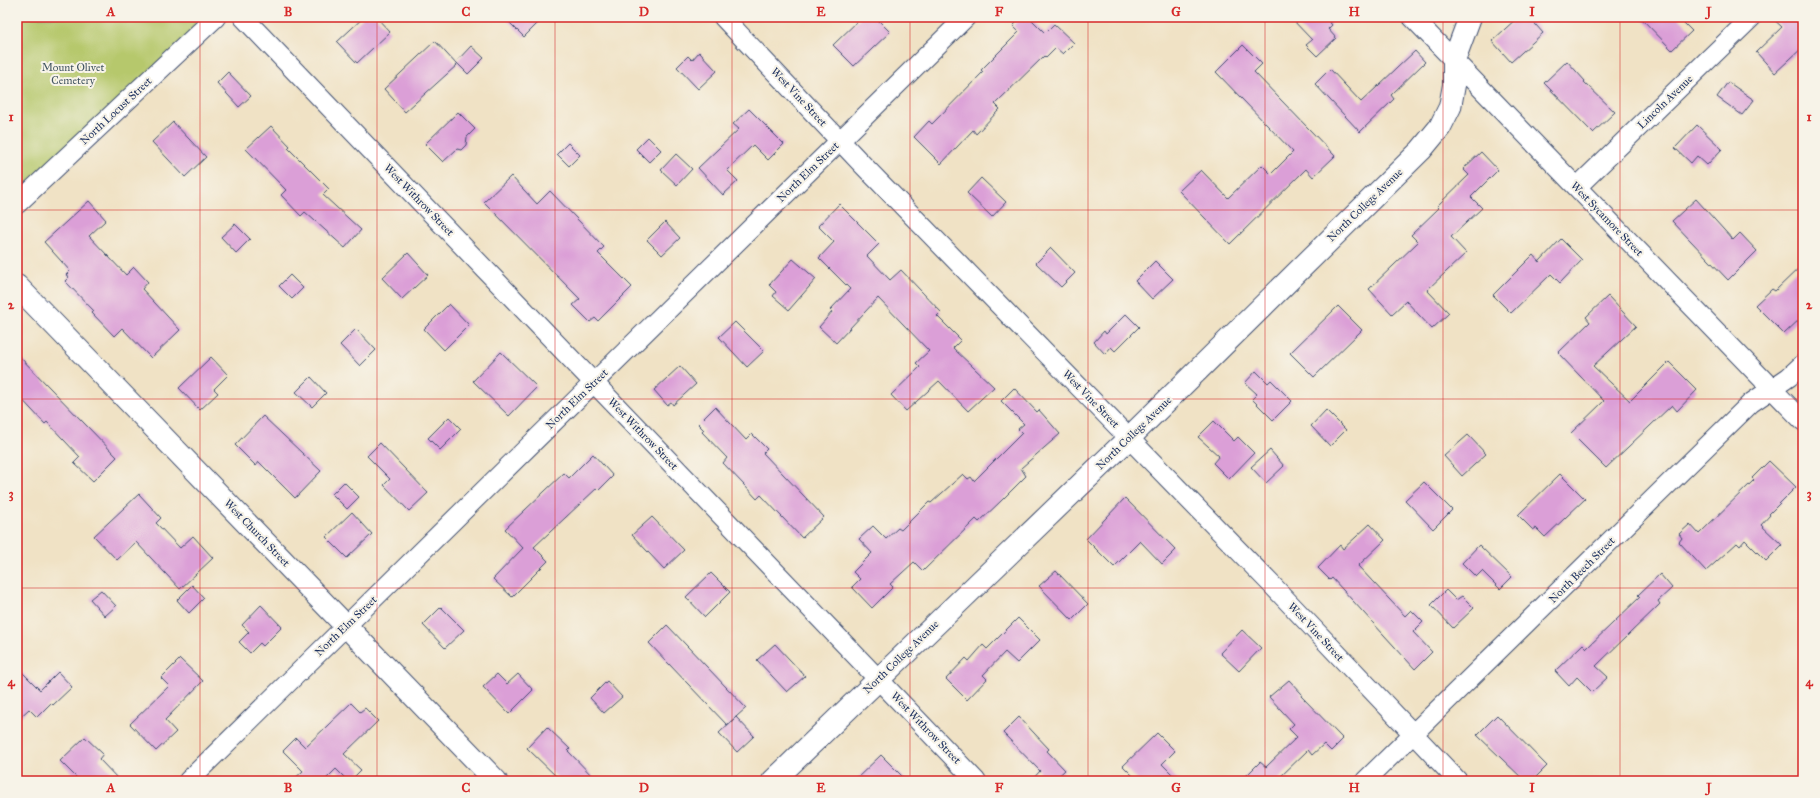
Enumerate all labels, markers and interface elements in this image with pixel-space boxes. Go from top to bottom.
text: A [106,4,116,20]
text: B [284,4,293,20]
text: C [462,4,471,20]
text: D [639,4,649,20]
text: E [816,4,826,20]
text: F [995,4,1004,20]
text: G [1171,4,1181,20]
text: H [1348,4,1360,20]
text: I [1529,4,1535,20]
text: J [1704,4,1712,20]
park label: Mount Olivet Cemetery [42,61,104,87]
street label: West Vine Street [768,65,830,129]
street label: Lincoln Avenue [1635,72,1696,132]
street label: North Locust Street [78,74,155,147]
text: 1 [8,109,14,125]
text: 1 [1806,109,1812,125]
street label: North Elm Street [774,139,842,205]
street label: West Withrow Street [381,161,457,239]
street label: North College Avenue [1325,165,1406,244]
street label: West Sycamore Street [1568,179,1646,259]
text: 2 [8,297,15,313]
text: 2 [1806,297,1813,313]
street label: North Elm Street [543,366,611,432]
street label: West Vine Street [1060,367,1122,431]
street label: North College Avenue [1094,393,1175,472]
street label: West Withrow Street [605,395,681,473]
text: 3 [8,486,14,502]
text: 3 [1806,486,1812,502]
street label: West Church Street [221,497,293,570]
street label: North Beech Street [1546,534,1618,606]
street label: North Elm Street [312,593,380,659]
street label: West Vine Street [1285,600,1347,664]
street label: North College Avenue [861,617,942,696]
text: 4 [7,674,15,690]
text: 4 [1805,674,1813,690]
street label: West Withrow Street [888,689,964,767]
text: A [106,780,116,796]
text: B [284,780,293,796]
text: C [462,780,471,796]
text: D [639,780,649,796]
text: E [816,780,826,796]
text: F [995,780,1004,796]
text: G [1171,780,1181,796]
text: H [1348,780,1360,796]
text: I [1529,780,1535,796]
text: J [1704,780,1712,796]

